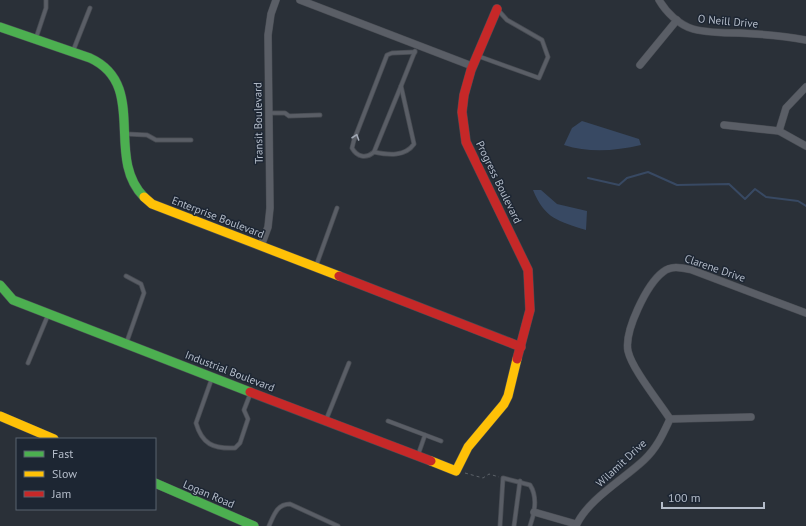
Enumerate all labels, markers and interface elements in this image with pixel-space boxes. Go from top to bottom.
street label: O Neill Drive [697,11,759,31]
street label: Transit Boulevard [250,82,266,164]
one-way arrow [351,133,359,140]
street label: Progress Boulevard [473,138,525,226]
street label: Enterprise Boulevard [170,193,266,241]
street label: Clarene Drive [683,251,748,285]
street label: Industrial Boulevard [183,347,277,395]
street label: Wilamit Drive [593,436,649,490]
legend [16,438,156,510]
text: Fast [52,446,73,461]
text: Slow [52,466,77,481]
street label: Logan Road [181,477,237,511]
scale bar [662,484,764,510]
text: Jam [51,486,71,501]
text: 100 m [668,490,701,505]

